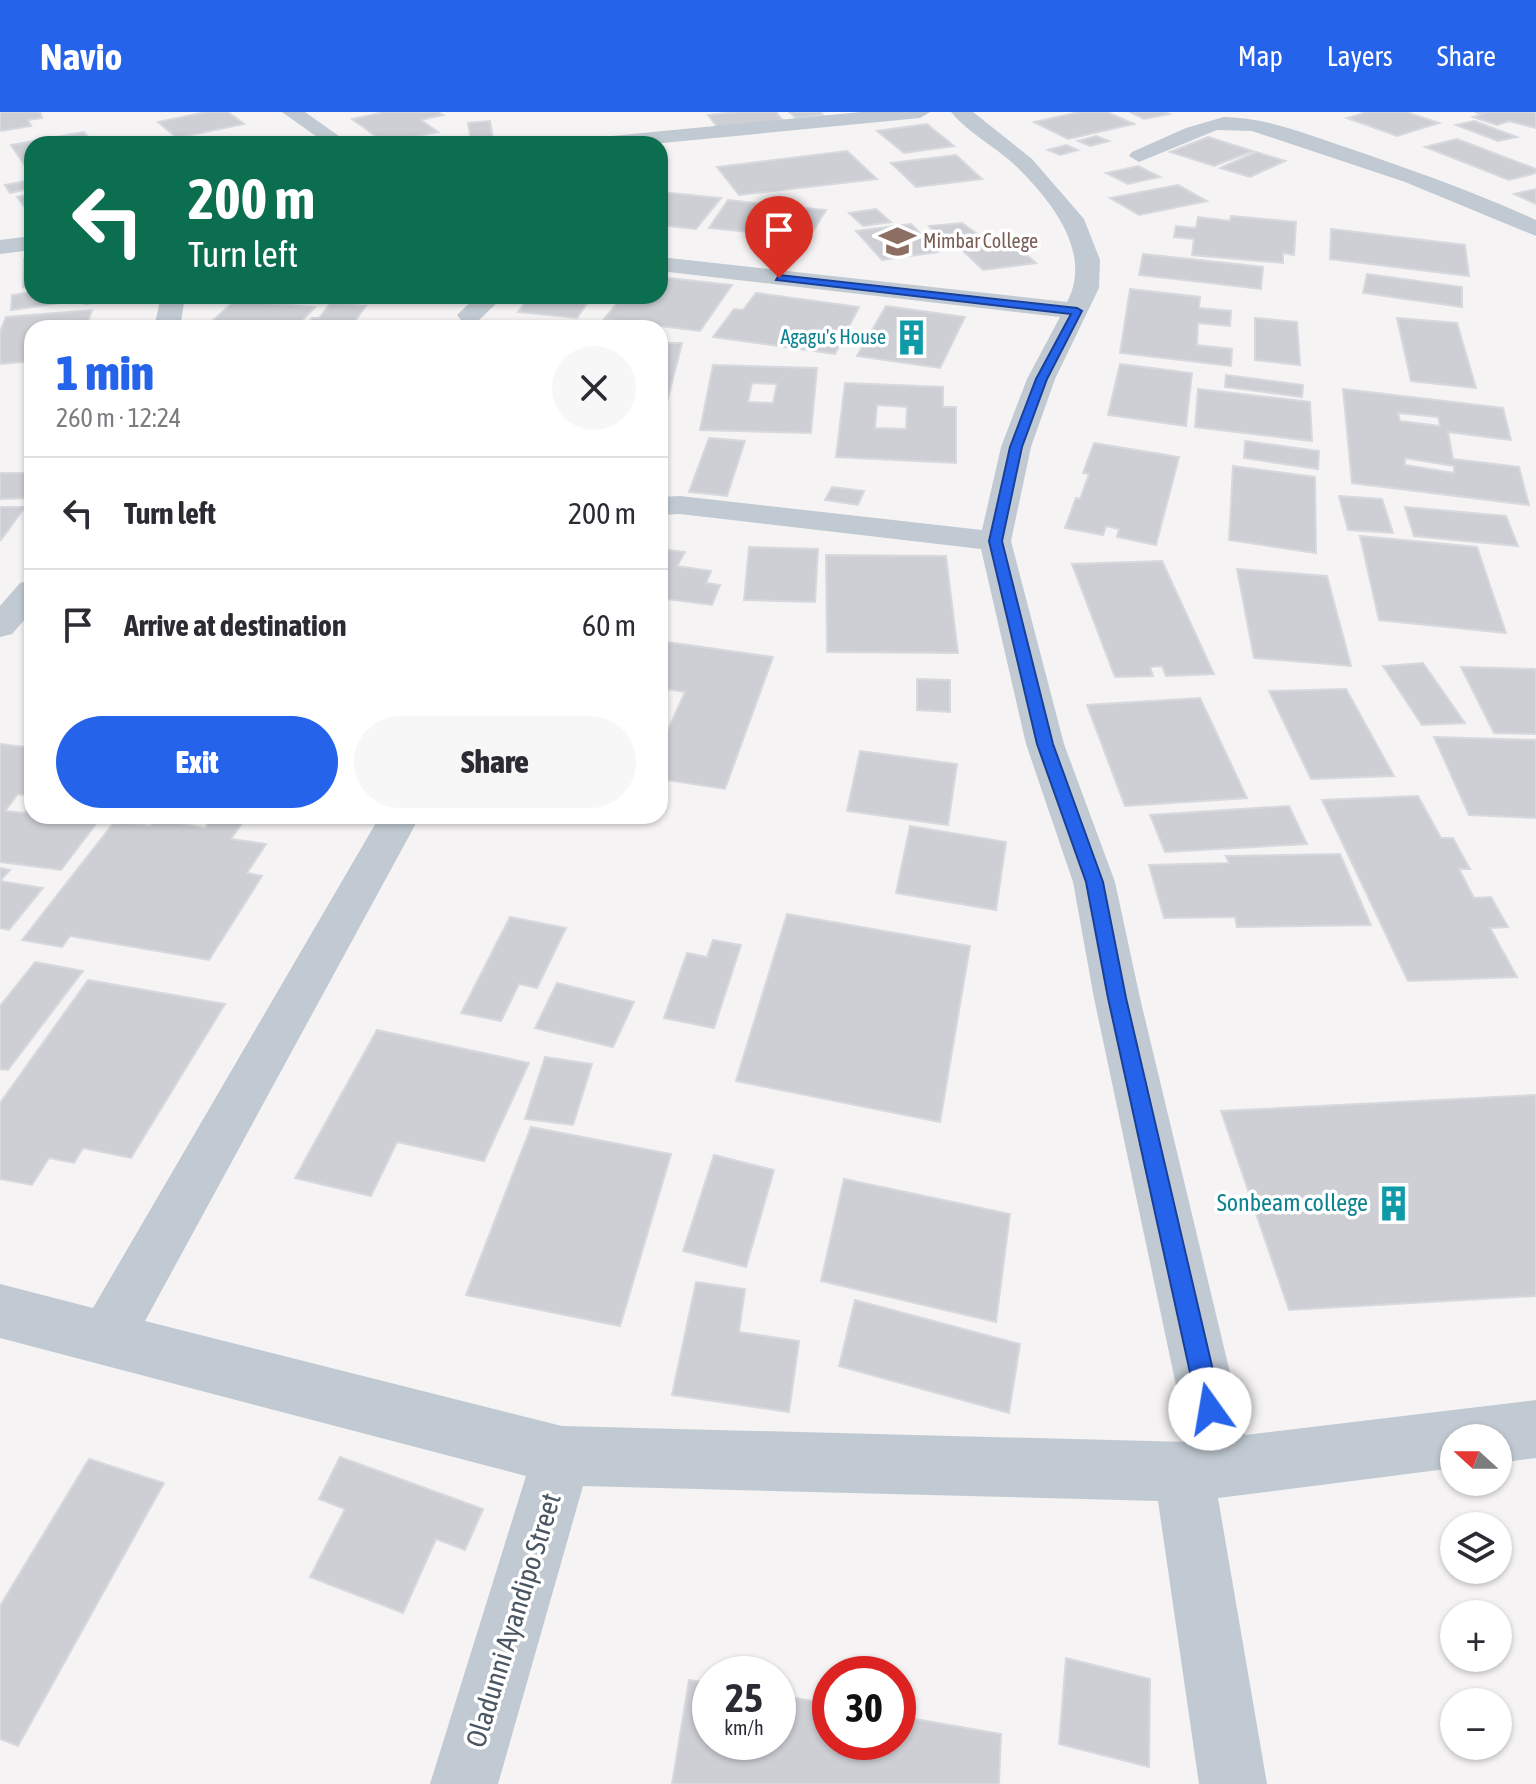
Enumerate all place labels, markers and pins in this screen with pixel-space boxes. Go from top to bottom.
pin [745,196,813,278]
school or university icon: Mimbar College [878,222,916,260]
place label: Mimbar College [923,229,1038,252]
building icon: Agagu's House [893,318,931,356]
place label: Agagu's House [781,325,886,348]
building icon: Sonbeam college [1375,1184,1413,1222]
place label: Sonbeam college [1217,1189,1368,1216]

